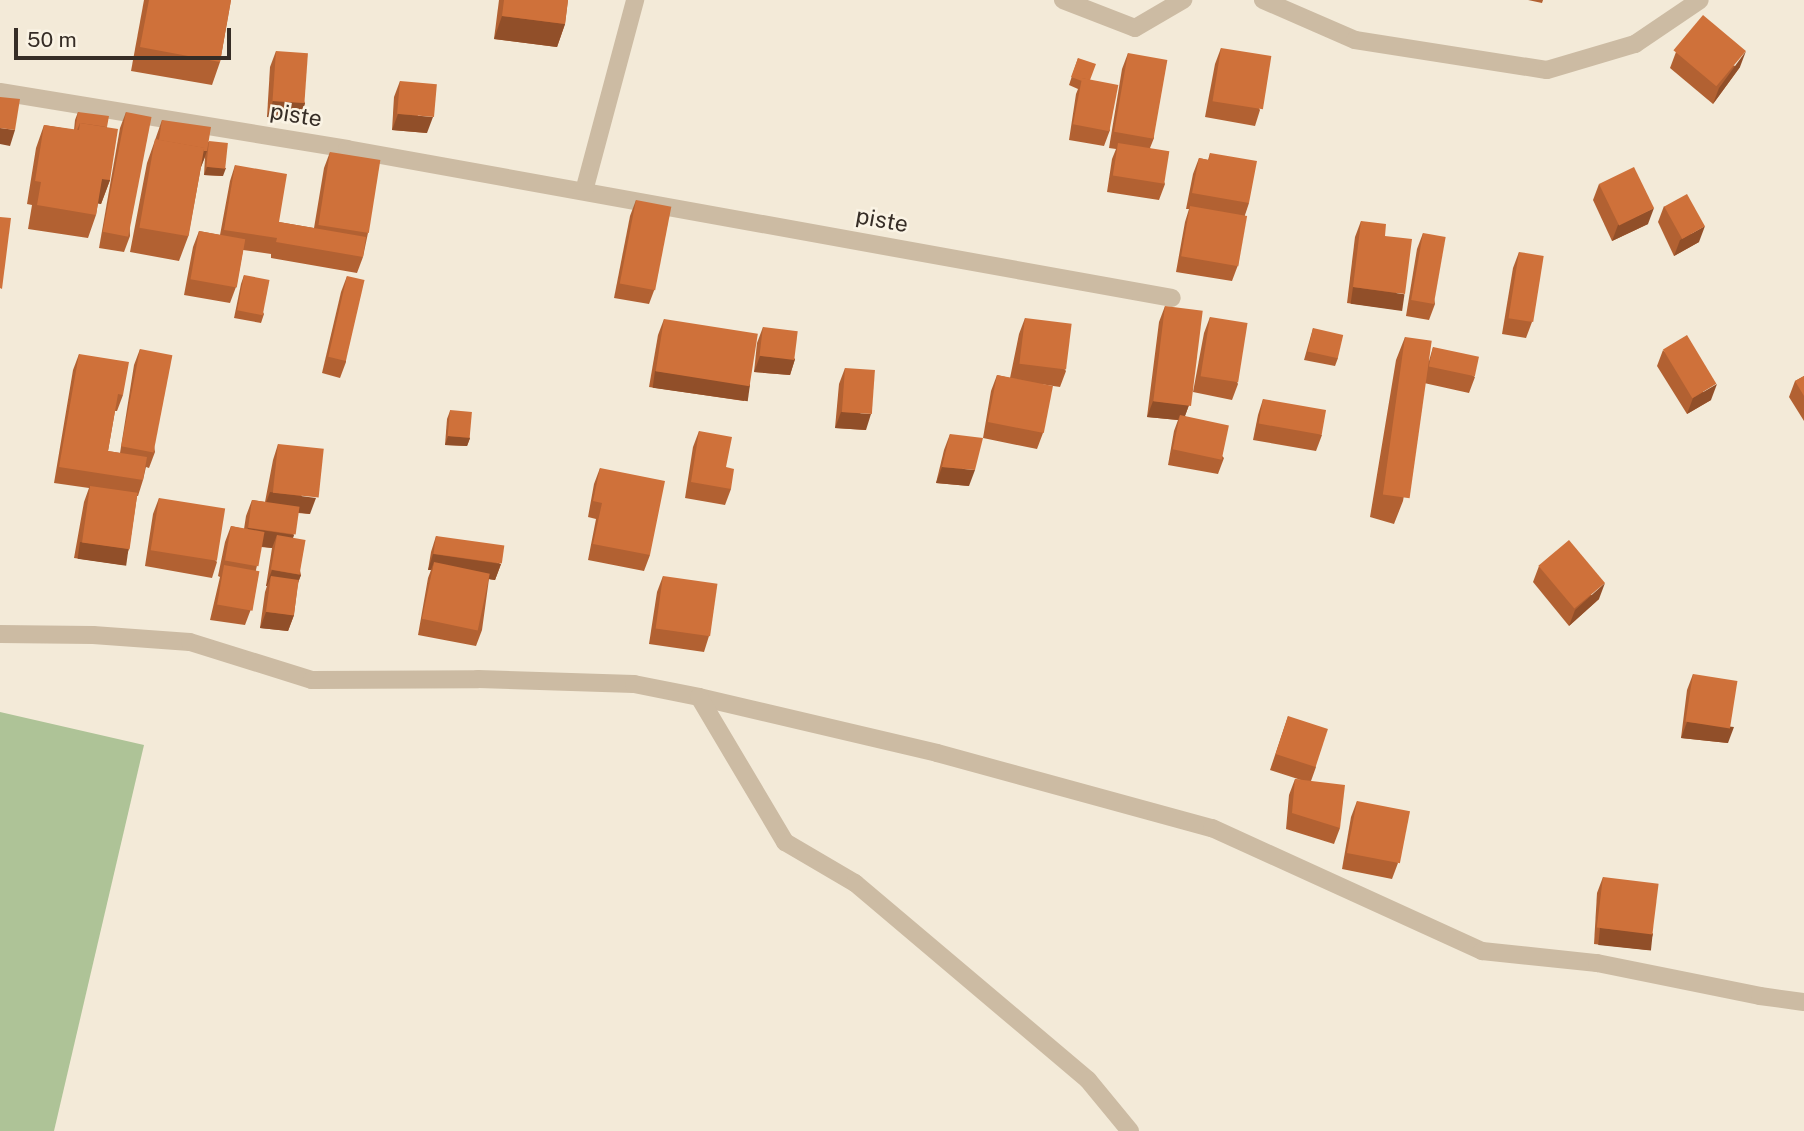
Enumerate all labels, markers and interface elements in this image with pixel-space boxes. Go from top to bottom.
scale bar [18,14,234,58]
text: 50 m [27,27,77,52]
street label: piste [268,97,324,133]
street label: piste [854,202,910,238]

